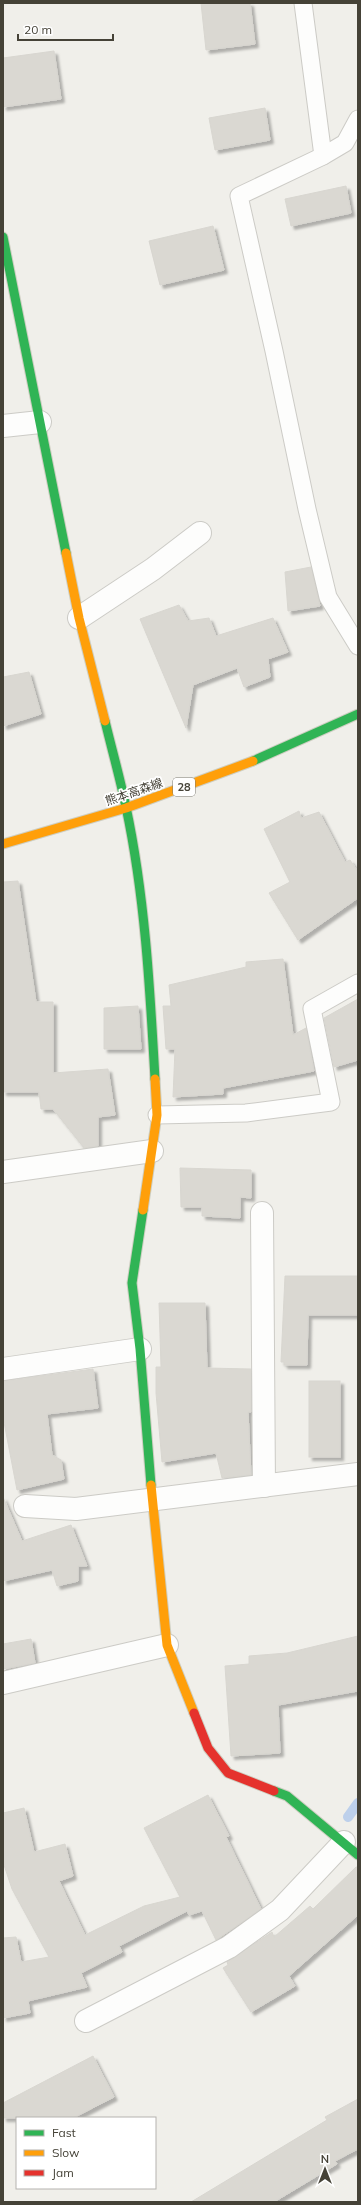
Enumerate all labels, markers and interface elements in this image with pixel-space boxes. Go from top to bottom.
scale bar [18,16,113,42]
text: 20 m [24,22,52,37]
street label: 熊本高森線 [103,775,165,808]
road number: 28 [173,778,195,796]
legend [16,2117,156,2189]
text: Fast [52,2125,76,2140]
text: Slow [52,2145,80,2160]
north arrow [305,2149,345,2189]
text: N [321,2152,329,2166]
text: Jam [52,2165,74,2180]

